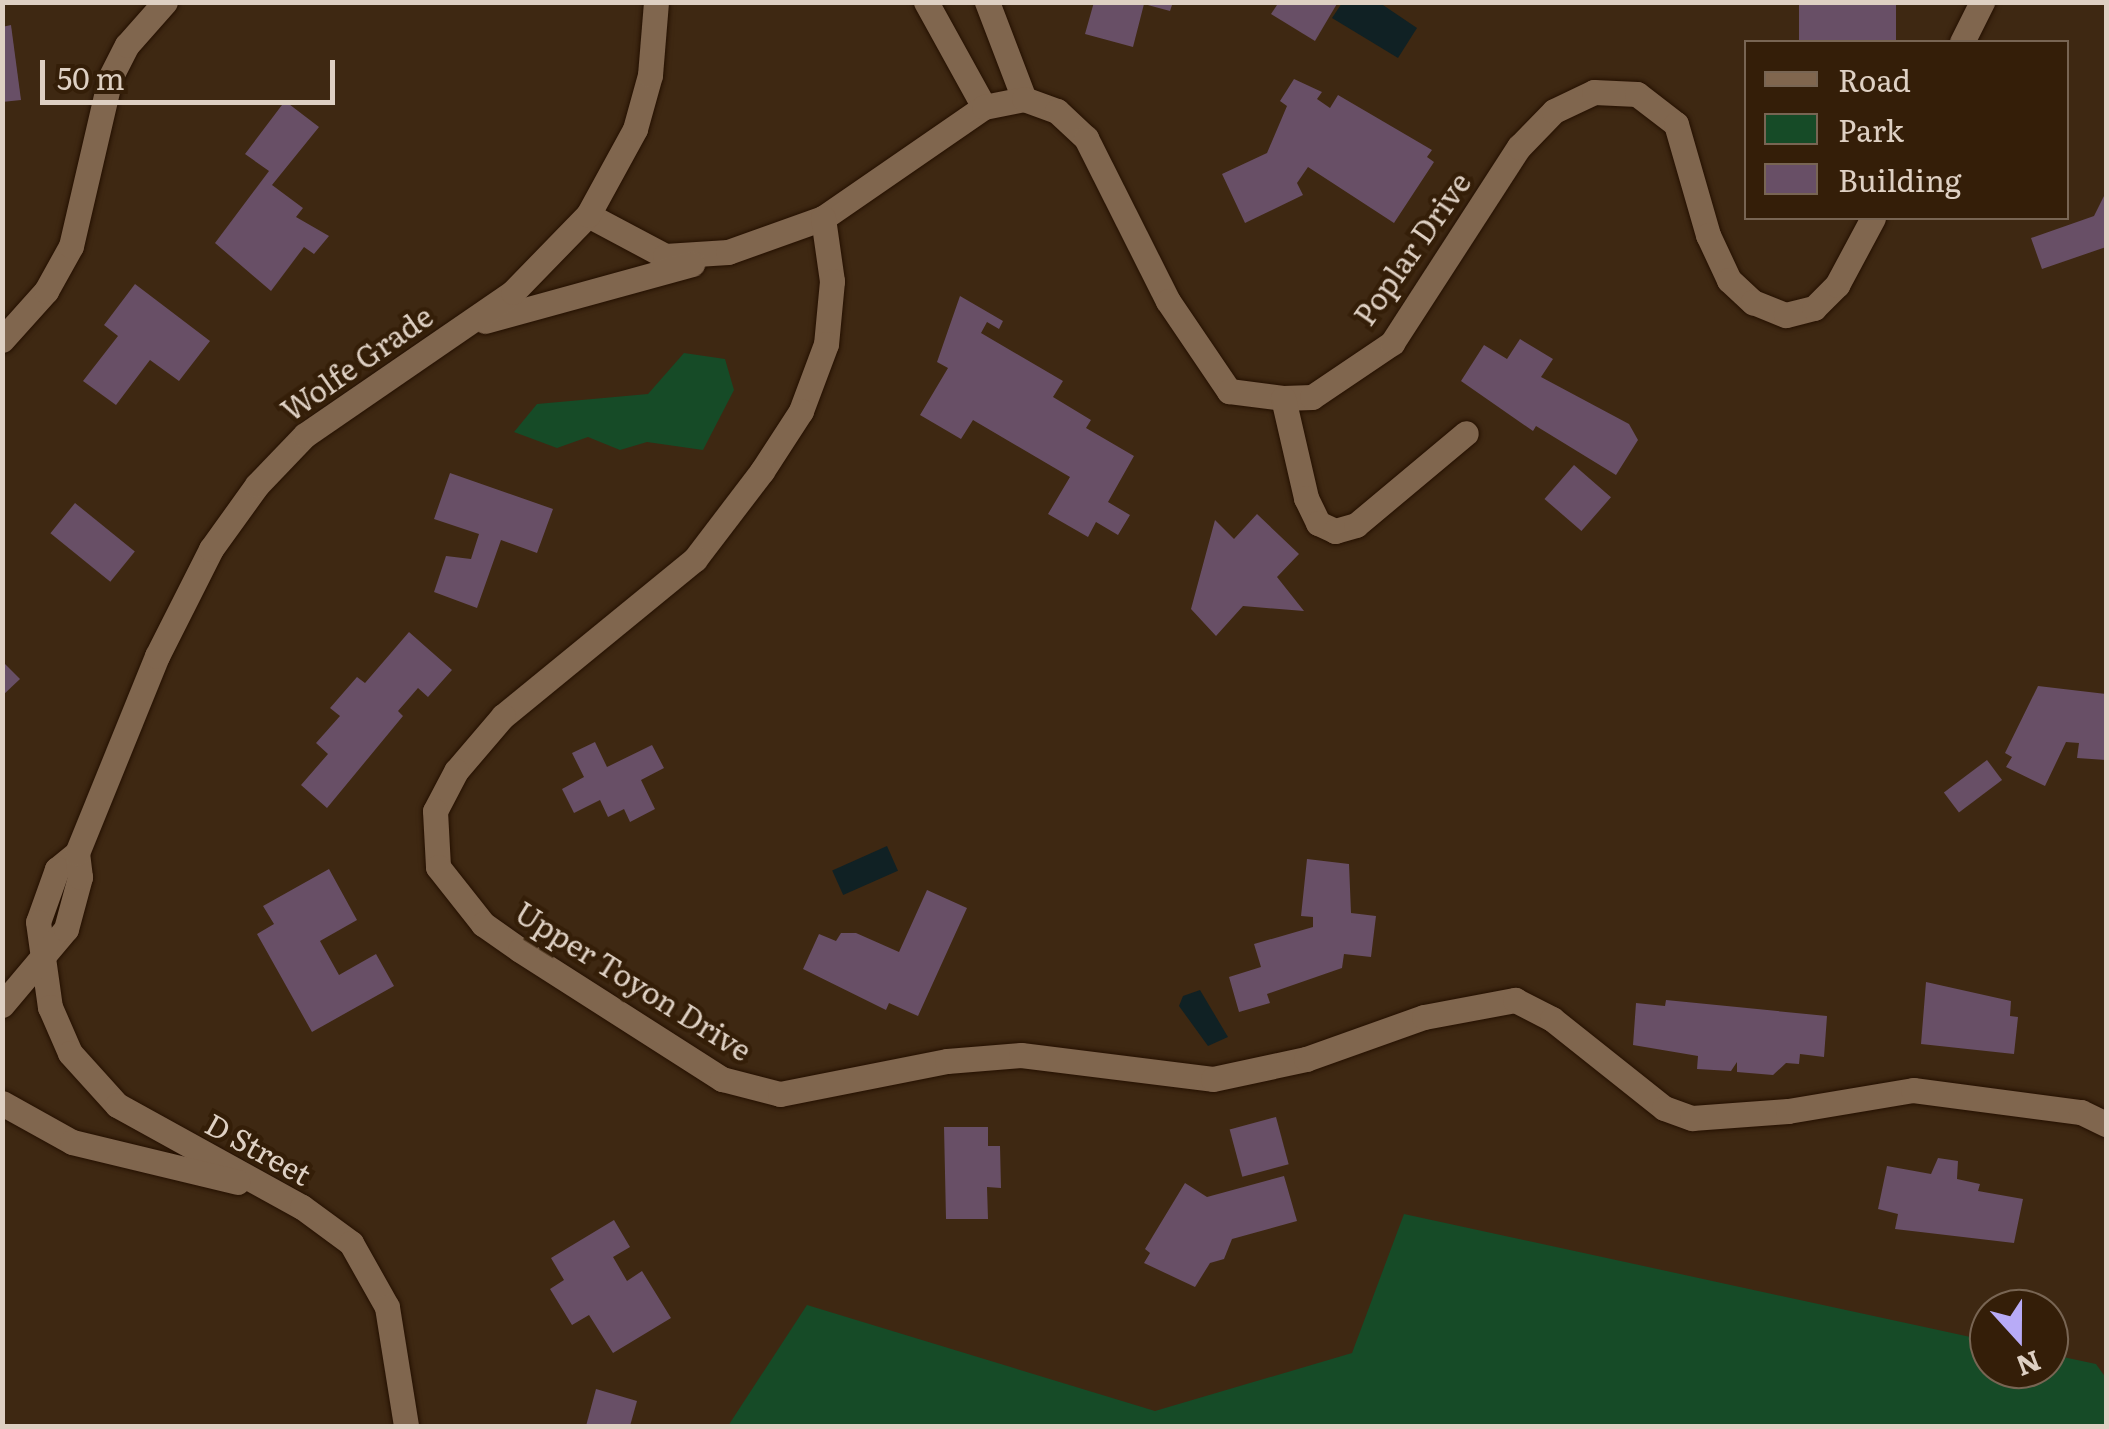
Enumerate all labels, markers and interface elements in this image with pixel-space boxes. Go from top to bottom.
scale bar [45,40,340,102]
legend [1744,40,2069,220]
text: 50 m [57,55,125,99]
text: Road [1838,57,1911,101]
text: Park [1838,107,1904,151]
text: Building [1838,157,1962,201]
street label: Poplar Drive [1345,165,1477,331]
street label: Wolfe Grade [273,297,439,427]
street label: Upper Toyon Drive [509,893,759,1067]
street label: D Street [200,1104,318,1192]
north arrow [1969,1289,2069,1389]
text: N [2011,1341,2048,1389]

